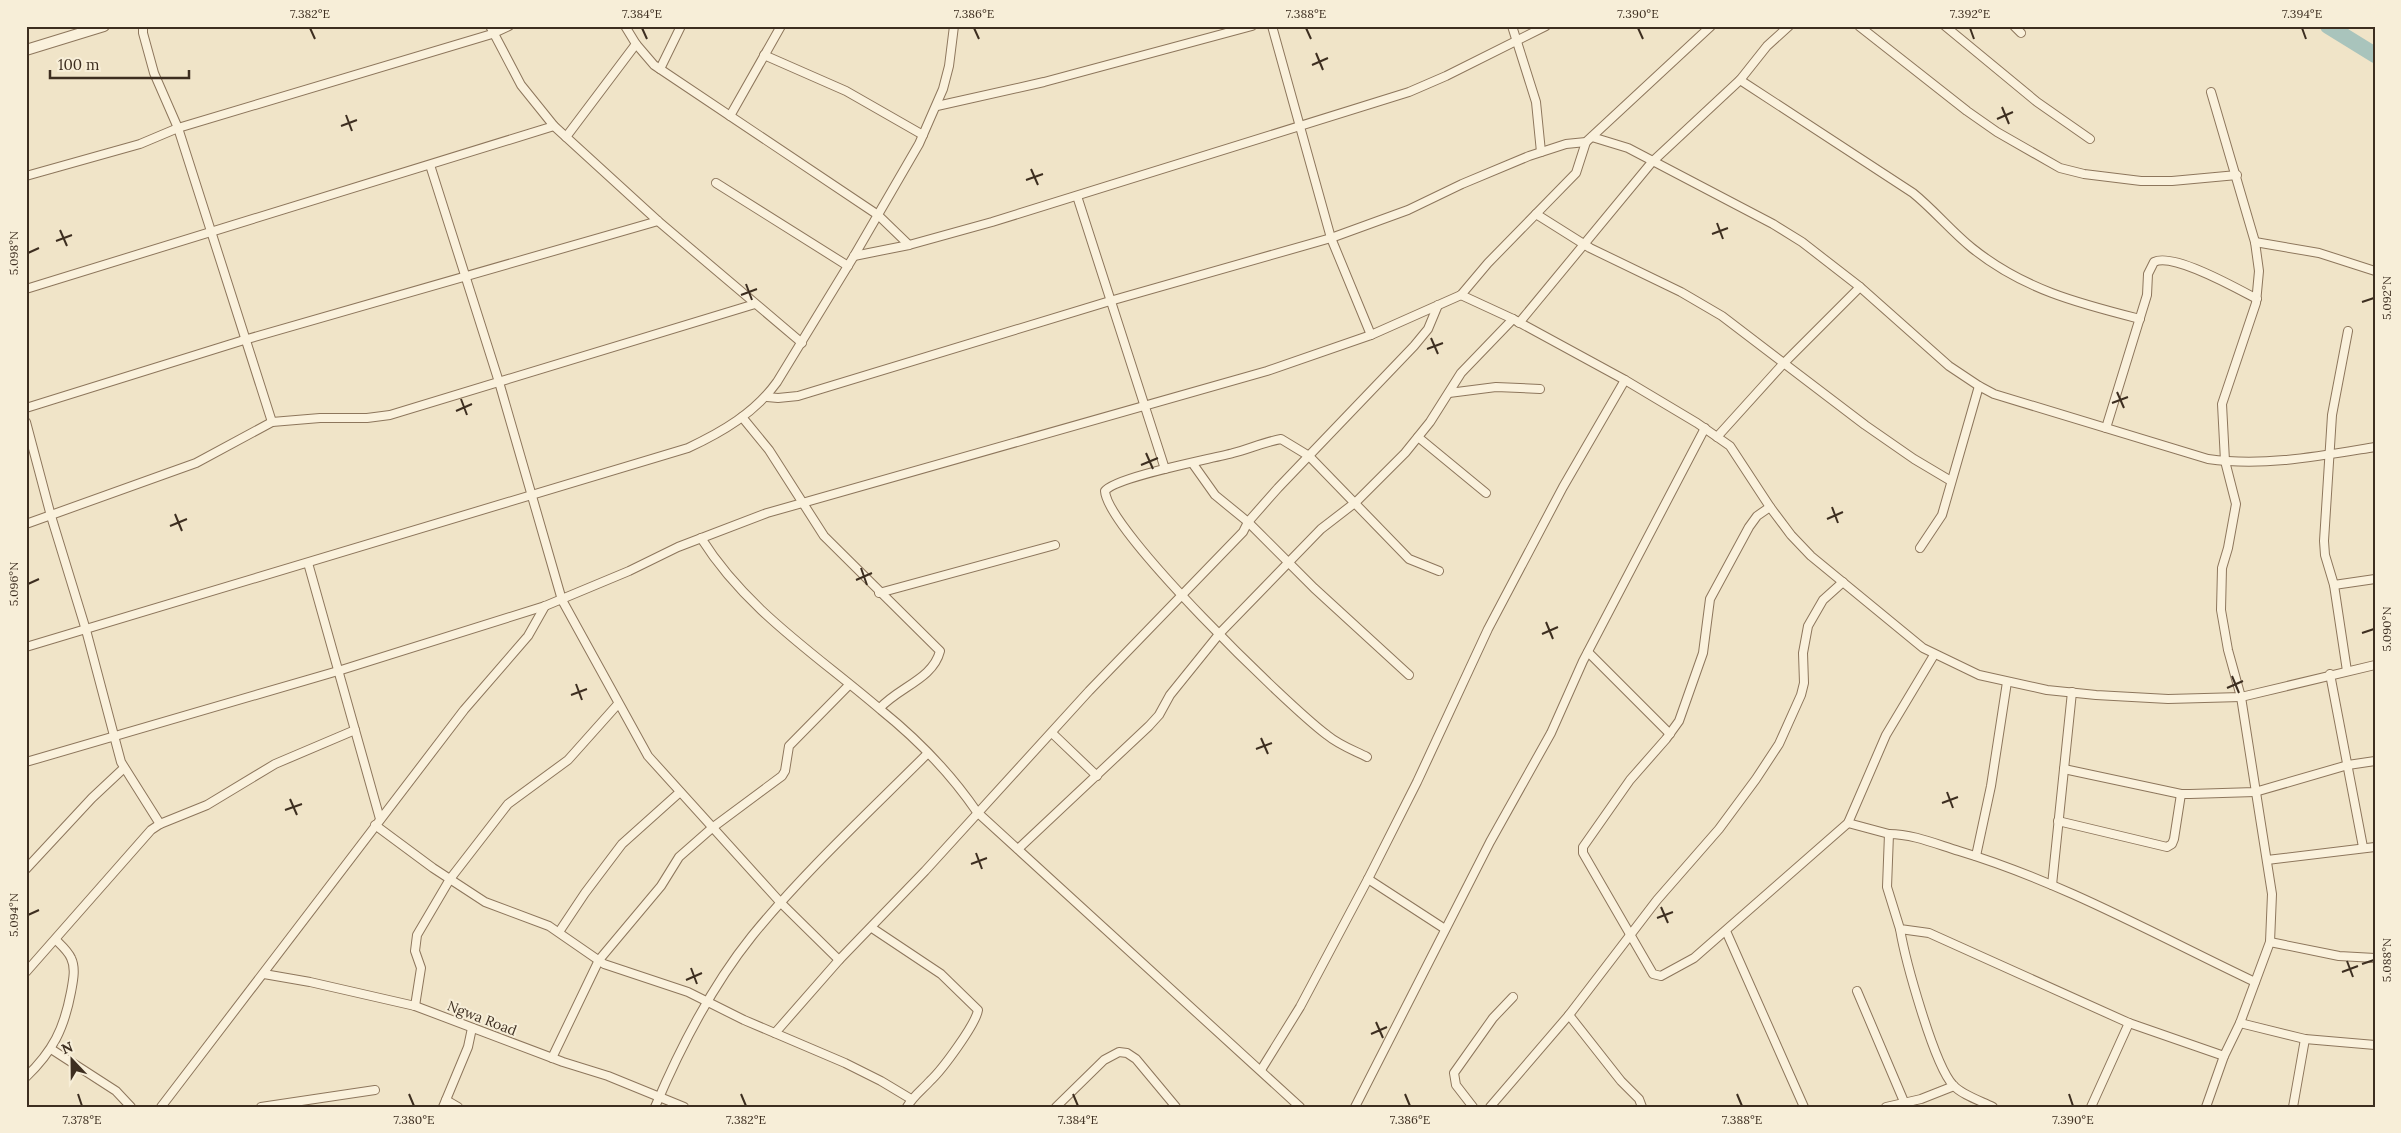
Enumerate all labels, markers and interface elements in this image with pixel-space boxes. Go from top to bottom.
text: 7.382°E [290,6,330,21]
text: 7.384°E [622,6,662,21]
text: 7.386°E [954,6,994,21]
text: 7.388°E [1286,6,1326,21]
text: 7.390°E [1617,6,1659,21]
text: 7.392°E [1950,6,1990,21]
text: 7.394°E [2282,6,2322,21]
scale bar [50,48,189,80]
text: 100 m [58,55,99,74]
text: 5.098°N [6,231,21,275]
text: 5.092°N [2379,276,2394,320]
text: 5.096°N [6,562,21,606]
text: 5.090°N [2379,606,2394,652]
text: 5.094°N [6,893,21,937]
text: 5.088°N [2379,938,2394,982]
street label: Ngwa Road [445,997,519,1039]
north arrow [48,1036,98,1086]
text: N [59,1038,76,1058]
text: 7.378°E [63,1112,101,1127]
text: 7.380°E [393,1112,435,1127]
text: 7.382°E [726,1112,766,1127]
text: 7.384°E [1058,1112,1098,1127]
text: 7.386°E [1390,1112,1430,1127]
text: 7.388°E [1722,1112,1762,1127]
text: 7.390°E [2052,1112,2094,1127]

